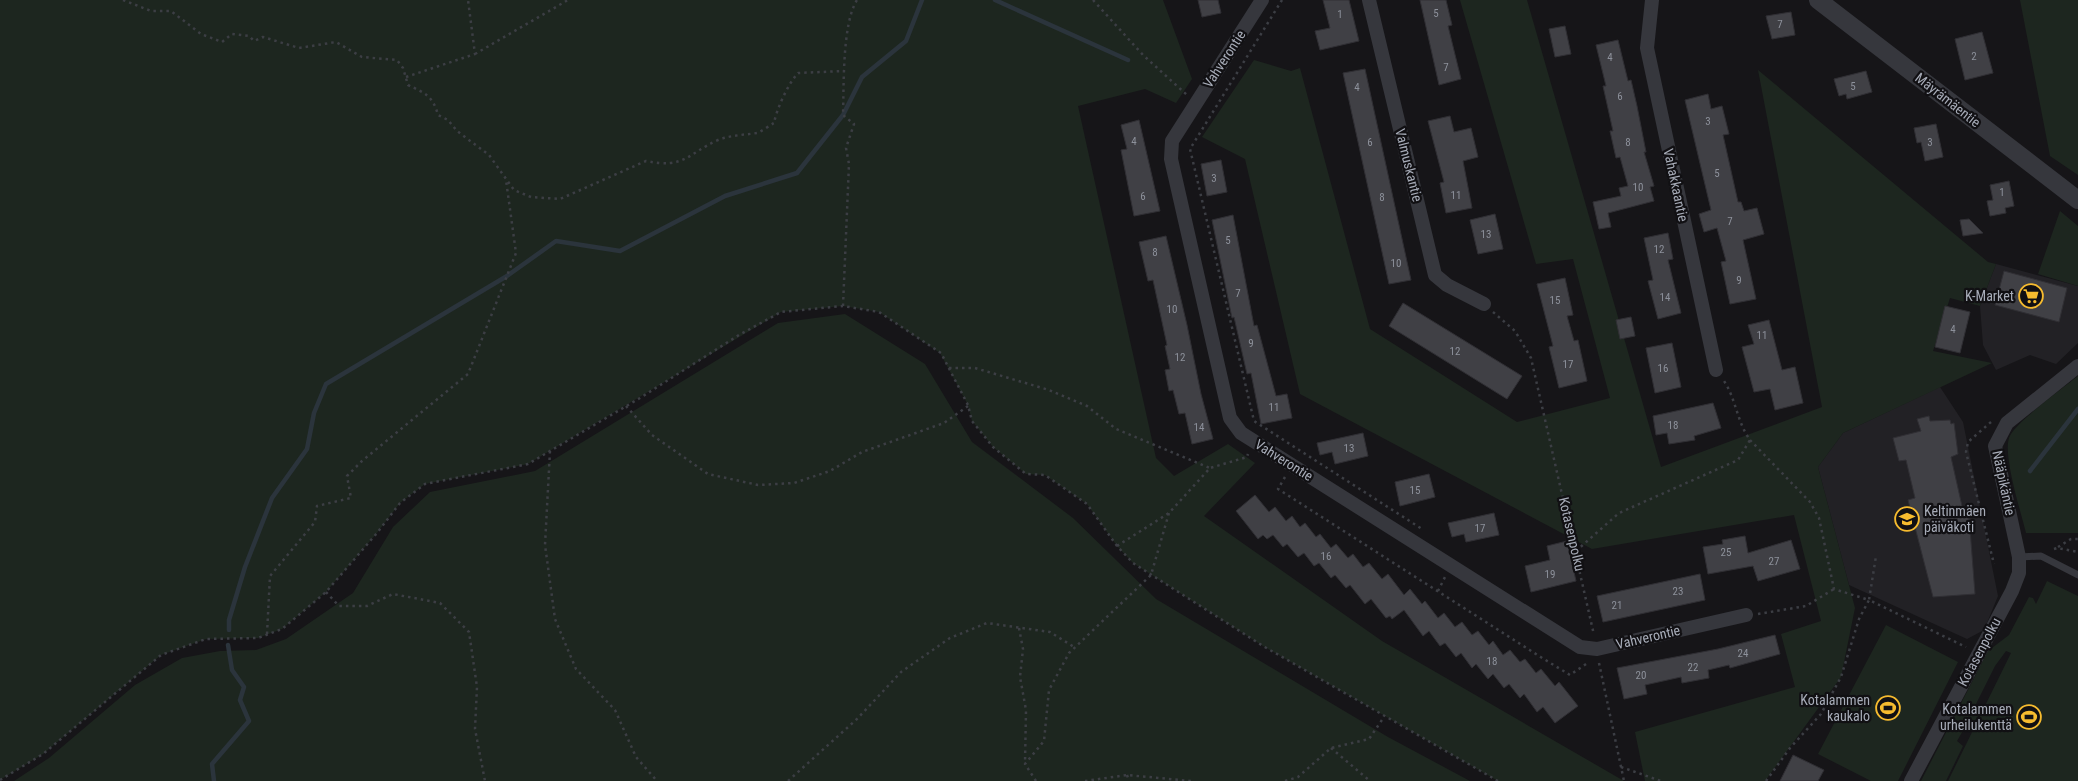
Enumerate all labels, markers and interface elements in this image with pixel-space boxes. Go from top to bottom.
house number: 5 [1433,7,1439,20]
house number: 1 [1337,8,1343,21]
house number: 7 [1777,18,1783,31]
street label: Vahverontie [1200,27,1249,91]
house number: 2 [1971,50,1977,63]
house number: 4 [1607,51,1613,64]
house number: 7 [1443,61,1449,74]
street label: Mäyrämäentie [1912,70,1984,131]
house number: 5 [1850,80,1856,93]
house number: 4 [1354,81,1360,94]
house number: 6 [1617,90,1623,103]
house number: 3 [1705,115,1711,128]
street label: Valmuskantie [1392,127,1426,204]
house number: 4 [1131,135,1137,148]
house number: 6 [1367,136,1373,149]
house number: 8 [1625,136,1631,149]
house number: 3 [1927,136,1933,149]
street label: Vahakkaantie [1660,147,1692,223]
house number: 5 [1714,167,1720,180]
house number: 3 [1211,172,1217,185]
house number: 10 [1633,181,1643,194]
house number: 1 [1999,186,2005,199]
house number: 11 [1451,189,1461,202]
house number: 6 [1140,190,1146,203]
house number: 8 [1379,191,1385,204]
house number: 7 [1727,215,1733,228]
house number: 13 [1481,228,1491,241]
house number: 5 [1225,234,1231,247]
house number: 12 [1654,243,1664,256]
house number: 8 [1152,246,1158,259]
house number: 10 [1391,257,1401,270]
house number: 9 [1736,274,1742,287]
supermarket icon: K-Market [2018,283,2044,309]
house number: 7 [1235,287,1241,300]
place label: K-Market [1965,288,2014,304]
house number: 14 [1660,291,1671,304]
house number: 15 [1550,294,1560,307]
house number: 10 [1167,303,1177,316]
house number: 4 [1950,323,1956,336]
house number: 11 [1757,329,1767,342]
house number: 9 [1248,337,1254,350]
house number: 12 [1450,345,1460,358]
house number: 12 [1175,351,1185,364]
house number: 17 [1563,358,1573,371]
house number: 16 [1658,362,1668,375]
house number: 11 [1269,401,1279,414]
house number: 18 [1668,419,1678,432]
house number: 14 [1194,421,1205,434]
street label: Vahverontie [1252,436,1316,484]
house number: 13 [1344,442,1354,455]
street label: Nääpikäntie [1989,449,2019,517]
house number: 15 [1410,484,1420,497]
street label: Kotasenpolku [1556,496,1588,572]
place label: Keltinmäen päiväkoti [1924,503,1986,535]
school or university icon: Keltinmäen päiväkoti [1894,506,1920,532]
house number: 17 [1475,522,1485,535]
house number: 25 [1721,546,1731,559]
house number: 16 [1321,550,1331,563]
house number: 27 [1769,555,1779,568]
house number: 19 [1545,568,1555,581]
house number: 23 [1673,585,1683,598]
house number: 21 [1612,599,1622,612]
street label: Kotasenpolku [1954,615,2004,689]
street label: Vahverontie [1614,622,1682,652]
house number: 24 [1738,647,1749,660]
house number: 18 [1487,655,1497,668]
house number: 22 [1688,661,1698,674]
house number: 20 [1636,669,1646,682]
place label: Kotalammen kaukalo [1800,692,1870,724]
sports icon: Kotalammen kaukalo [1875,695,1901,721]
place label: Kotalammen urheilukenttä [1940,701,2012,733]
sports icon: Kotalammen urheilukenttä [2016,704,2042,730]

